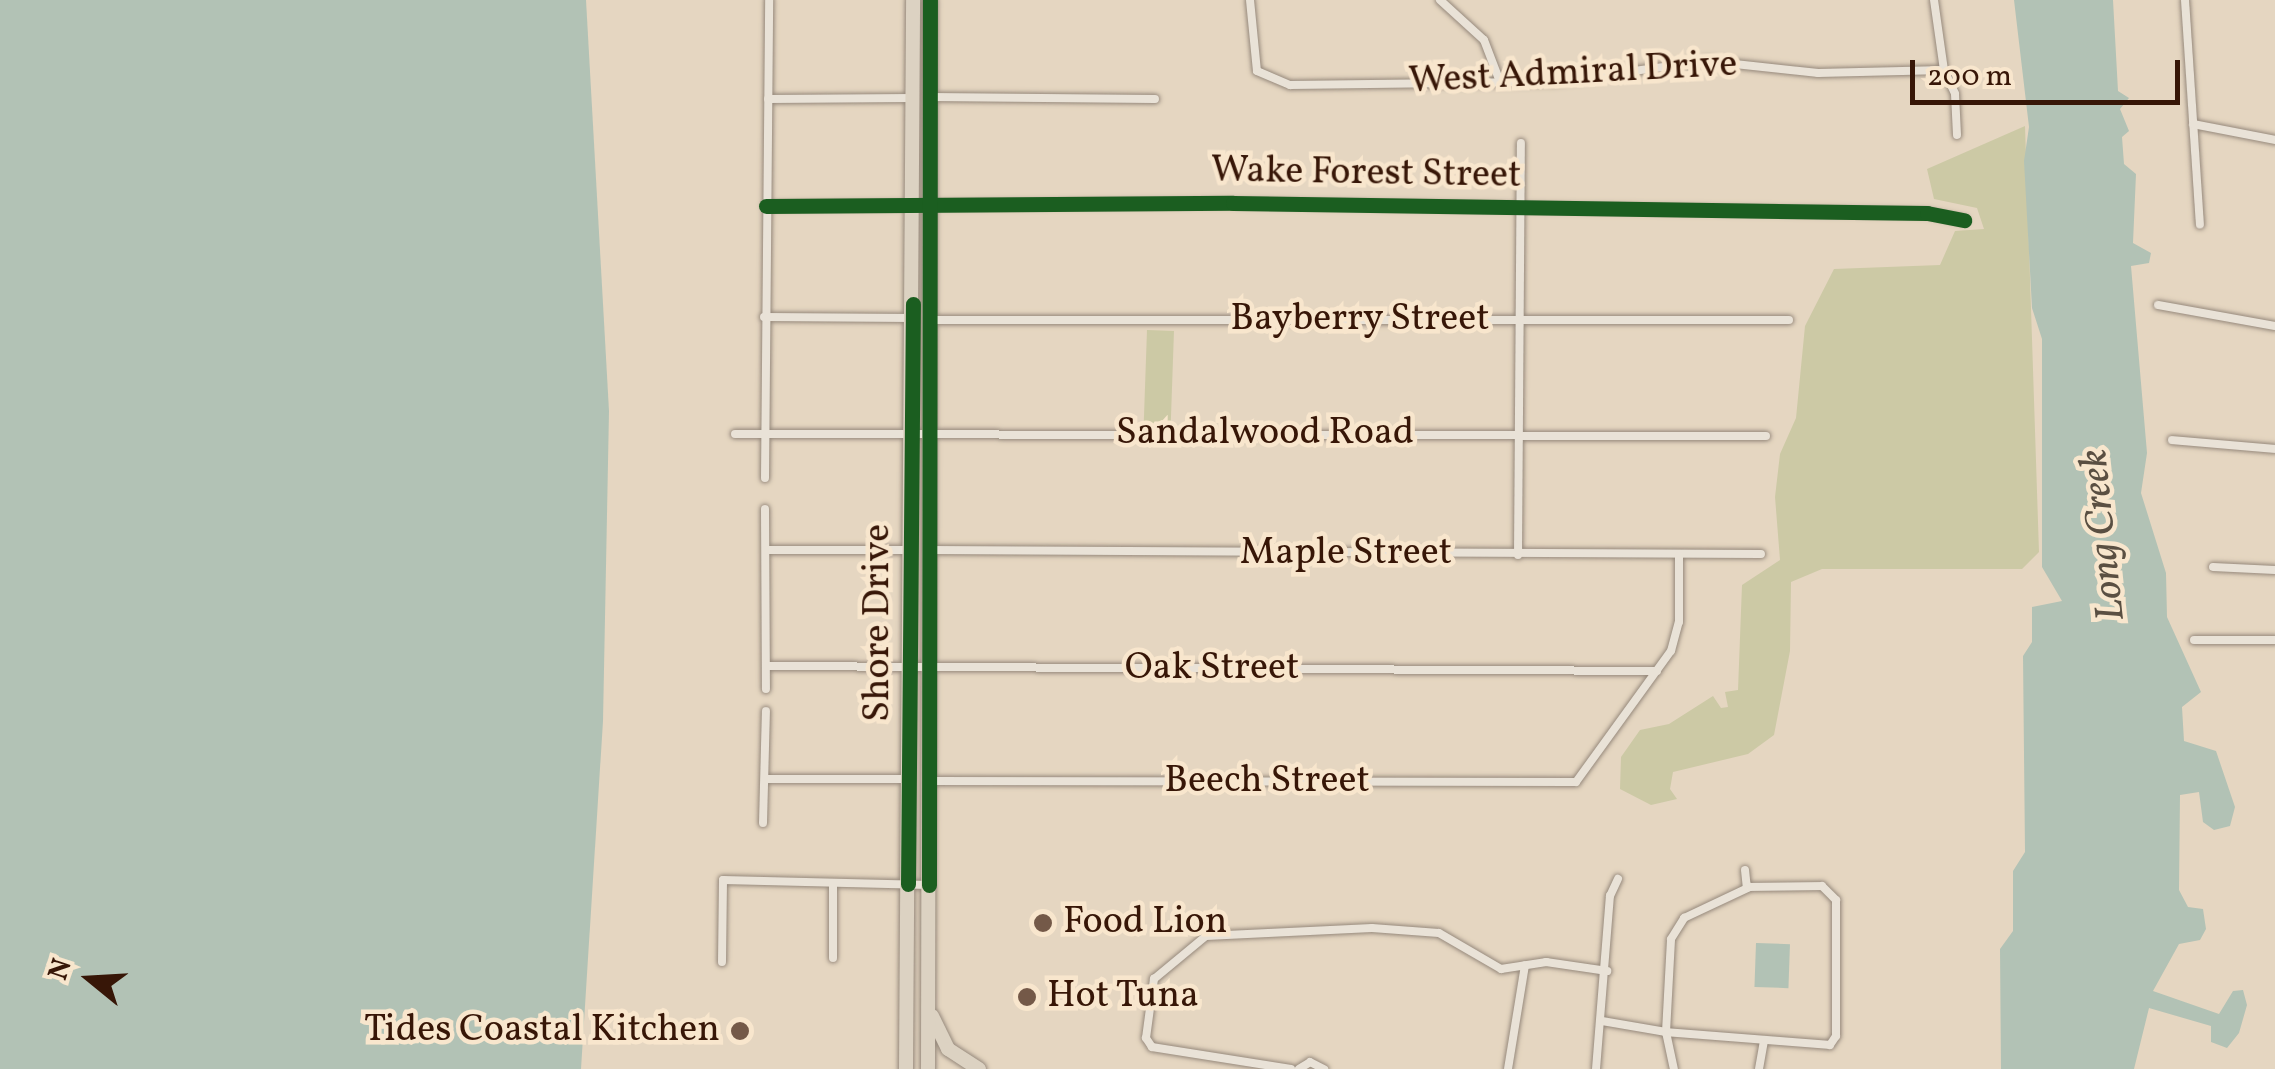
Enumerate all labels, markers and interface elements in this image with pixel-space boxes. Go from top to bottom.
scale bar [1915,40,2185,102]
street label: West Admiral Drive [1407,43,1739,105]
text: 200 m [1927,56,2012,98]
street label: Wake Forest Street [1210,148,1522,200]
street label: Bayberry Street [1230,297,1490,343]
street label: Sandalwood Road [1116,411,1414,457]
water label: Long Creek [2071,447,2137,623]
street label: Shore Drive [856,524,902,722]
street label: Maple Street [1240,531,1452,577]
street label: Oak Street [1125,646,1299,692]
street label: Beech Street [1164,759,1370,805]
place label: Food Lion [1063,900,1228,946]
marker: Food Lion [1032,912,1054,934]
north arrow [40,929,140,1029]
text: N [39,954,83,985]
place label: Hot Tuna [1047,974,1200,1020]
marker: Hot Tuna [1016,986,1038,1008]
place label: Tides Coastal Kitchen [364,1008,720,1054]
marker: Tides Coastal Kitchen [729,1020,751,1042]

